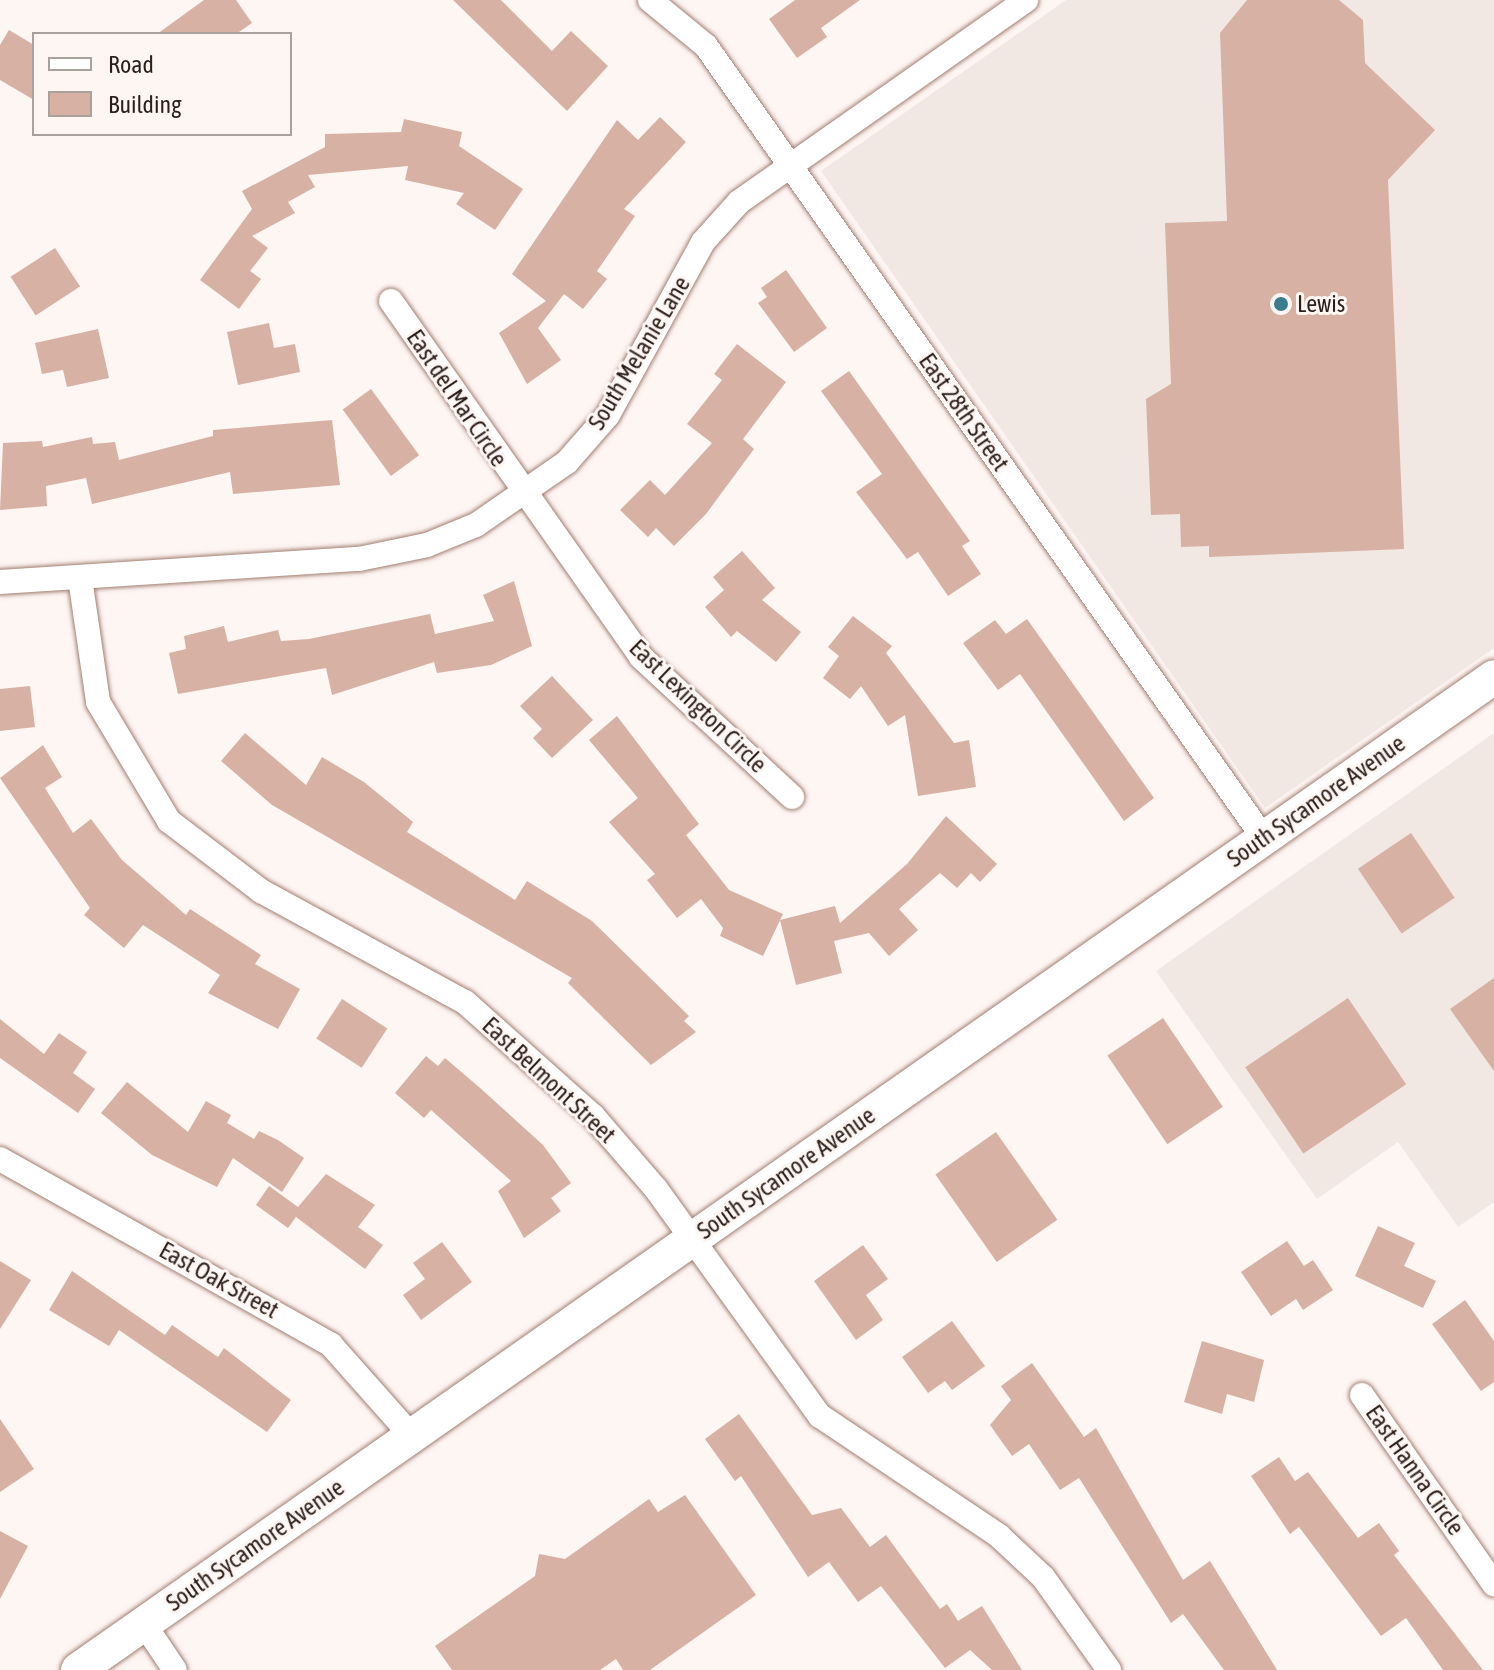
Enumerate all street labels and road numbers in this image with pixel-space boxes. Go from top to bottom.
street label: South Melanie Lane [582,271,696,435]
street label: East del Mar Circle [401,324,513,472]
street label: East 28th Street [913,348,1015,476]
street label: East Lexington Circle [623,633,773,779]
street label: South Sycamore Avenue [1221,729,1411,873]
street label: East Belmont Street [476,1011,622,1149]
street label: South Sycamore Avenue [691,1101,881,1245]
street label: East Oak Street [154,1235,284,1325]
street label: East Hanna Circle [1360,1399,1470,1541]
street label: South Sycamore Avenue [160,1473,350,1617]

